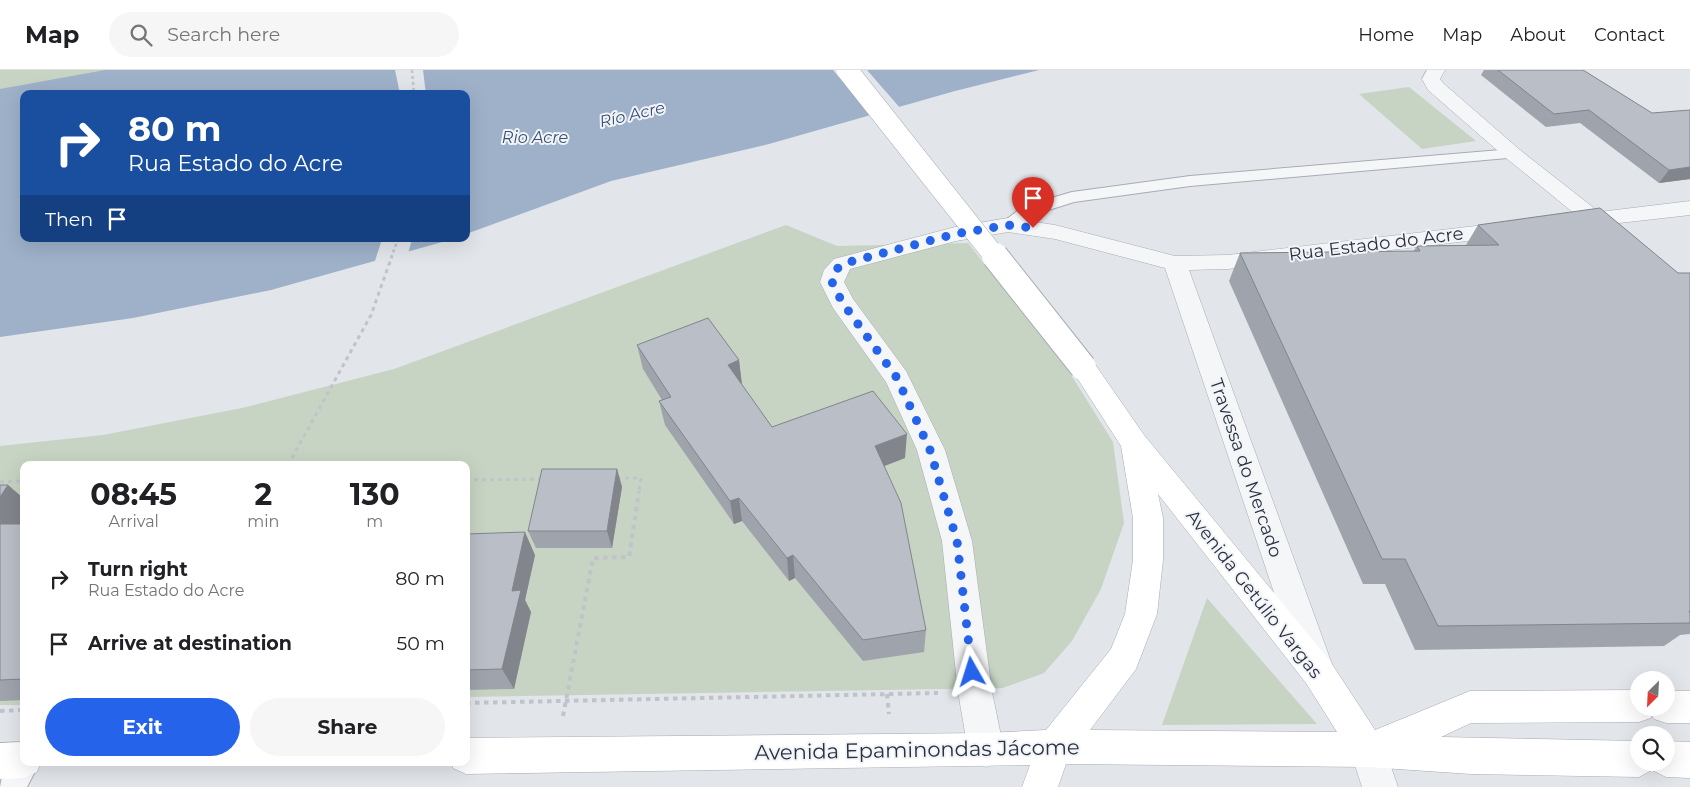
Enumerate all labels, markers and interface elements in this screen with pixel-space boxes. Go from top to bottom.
search box [109,12,459,57]
text: Map [25,20,79,49]
icon: search [127,21,155,49]
text: Search here [167,23,280,46]
text: Home [1358,24,1414,46]
text: Map [1442,24,1482,46]
text: About [1510,24,1566,46]
text: Contact [1594,24,1665,46]
water label: Río Acre [598,98,667,131]
text: 80 m [128,107,222,150]
icon: right [45,110,110,175]
water label: Rio Acre [502,128,568,147]
text: Rua Estado do Acre [128,150,343,177]
pin [1012,177,1054,228]
icon: arrive [1019,184,1047,212]
icon: arrive [103,205,131,233]
text: Then [45,208,93,231]
street label: Rua Estado do Acre [1287,222,1465,266]
street label: Travessa do Mercado [1205,376,1287,560]
text: 08:45 [90,476,177,513]
text: 2 [254,476,272,513]
text: 130 [350,476,400,513]
street label: Avenida Getúlio Vargas [1181,505,1327,683]
text: Arrival [108,512,159,531]
text: min [247,512,279,531]
text: m [366,512,383,531]
text: Turn right [88,558,188,581]
icon: right [45,565,73,593]
text: 80 m [395,567,445,590]
text: Rua Estado do Acre [88,581,244,600]
icon: arrive [45,630,73,658]
text: Arrive at destination [88,632,292,655]
text: 50 m [397,632,445,655]
position arrow [945,645,997,697]
north arrow [1630,671,1675,716]
map controls [1630,671,1675,771]
button: Exit [45,698,240,756]
button: Share [250,698,445,756]
button: search [1630,726,1675,771]
street label: Avenida Epaminondas Jácome [754,734,1080,765]

